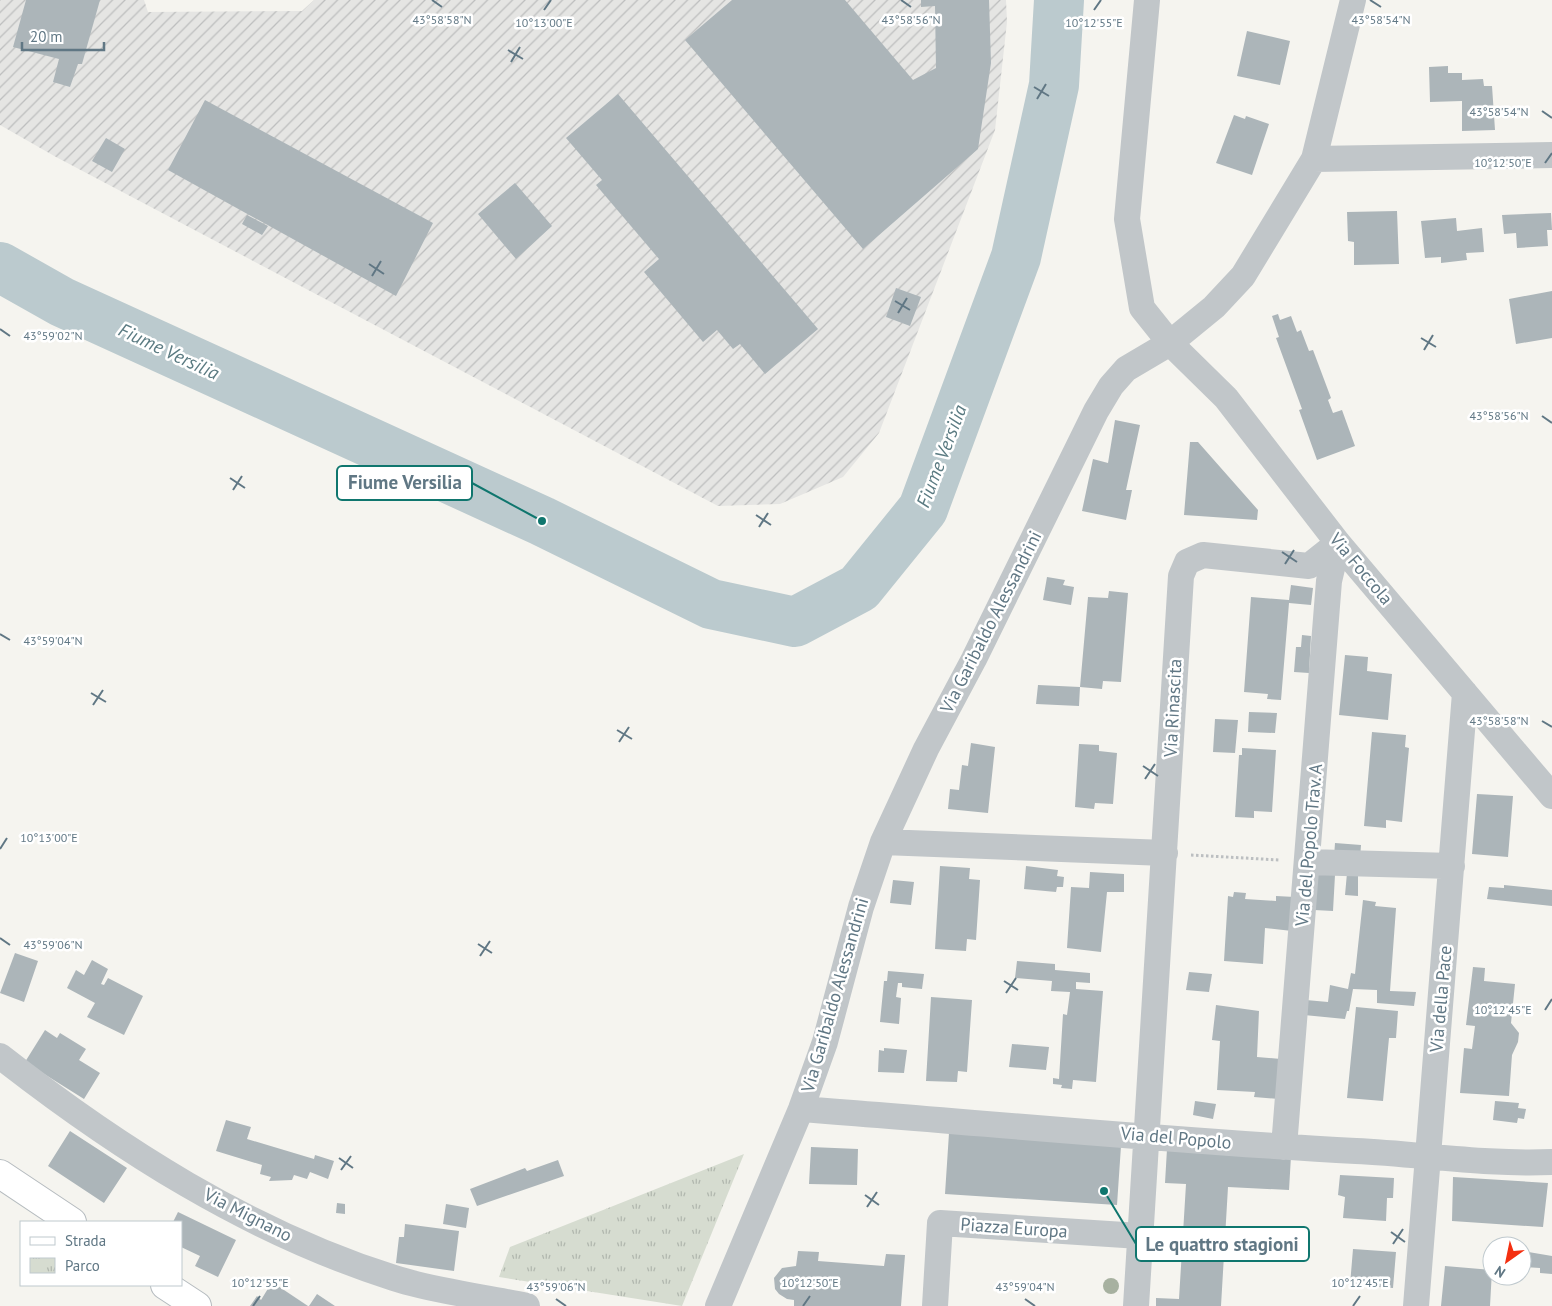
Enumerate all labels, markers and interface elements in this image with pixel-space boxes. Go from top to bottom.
text: 43°58'58"N [412,12,472,27]
text: 43°58'56"N [881,12,941,27]
text: 43°58'54"N [1351,12,1411,27]
text: 10°13'00"E [515,15,573,30]
text: 10°12'55"E [1065,15,1123,30]
scale bar [22,20,105,52]
text: 20 m [30,27,63,46]
text: 43°58'54"N [1469,104,1529,119]
text: 10°12'50"E [1474,155,1532,170]
water label: Fiume Versilia [115,317,224,385]
text: 43°59'02"N [23,328,83,343]
water label: Fiume Versilia [910,401,972,511]
text: 43°58'56"N [1469,408,1529,423]
callout: Fiume Versilia [337,466,472,500]
text: Fiume Versilia [348,470,462,494]
street label: Via Garibaldo Alessandrini [934,527,1046,718]
street label: Via Foccola [1324,527,1398,609]
text: 43°59'04"N [23,633,83,648]
street label: Via Rinascita [1158,658,1187,759]
text: 43°58'58"N [1469,713,1529,728]
street label: Via del Popolo Trav. A [1290,762,1327,928]
text: 10°13'00"E [20,830,78,845]
street label: Via Garibaldo Alessandrini [795,895,873,1096]
text: 43°59'06"N [23,937,83,952]
street label: Via della Pace [1424,945,1457,1054]
text: 10°12'45"E [1474,1002,1532,1017]
street label: Via del Popolo [1119,1121,1232,1154]
street label: Via Mignano [199,1182,296,1247]
street label: Piazza Europa [960,1212,1068,1243]
legend [20,1221,182,1286]
callout: Le quattro stagioni [1136,1227,1309,1261]
text: Strada [65,1231,106,1250]
text: Le quattro stagioni [1145,1232,1299,1256]
north arrow [1482,1236,1532,1286]
text: Parco [65,1256,100,1275]
text: N [1491,1262,1509,1282]
text: 10°12'55"E [231,1275,289,1290]
text: 10°12'50"E [781,1275,839,1290]
text: 10°12'45"E [1331,1275,1389,1290]
text: 43°59'06"N [526,1279,586,1294]
text: 43°59'04"N [995,1279,1055,1294]

